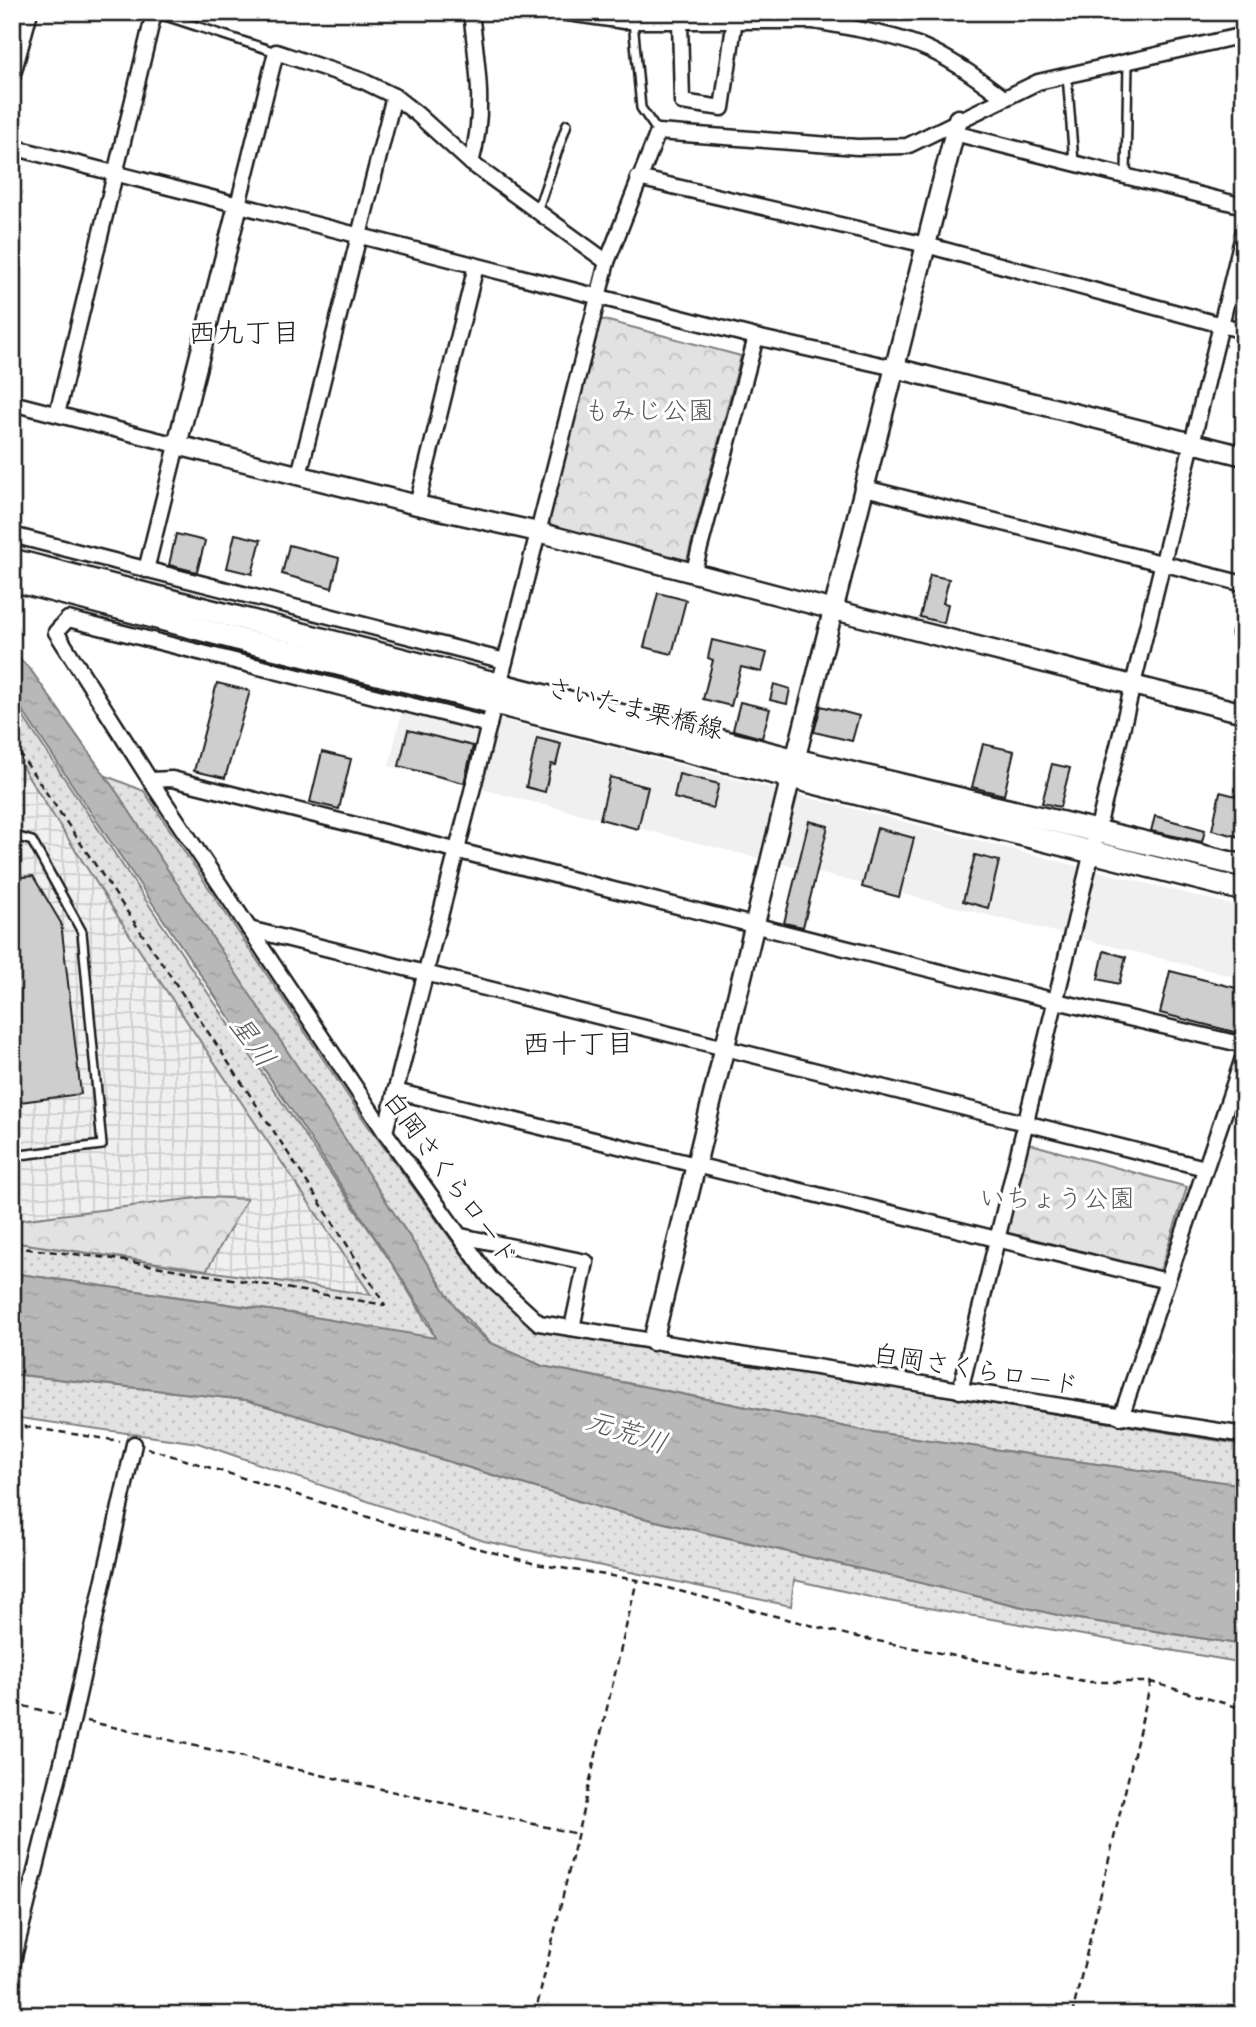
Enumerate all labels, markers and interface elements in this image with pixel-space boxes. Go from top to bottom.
district label: 西九丁目 [188,319,300,353]
park label: もみじ公園 [584,399,714,430]
street label: さいたま栗橋線 [542,674,726,749]
water label: 星川 [220,1011,279,1076]
district label: 西十丁目 [522,1030,634,1064]
street label: 白岡さくらロード [374,1087,522,1274]
park label: いちょう公園 [979,1187,1135,1218]
street label: 白岡さくらロード [870,1341,1081,1405]
water label: 元荒川 [581,1406,671,1464]

